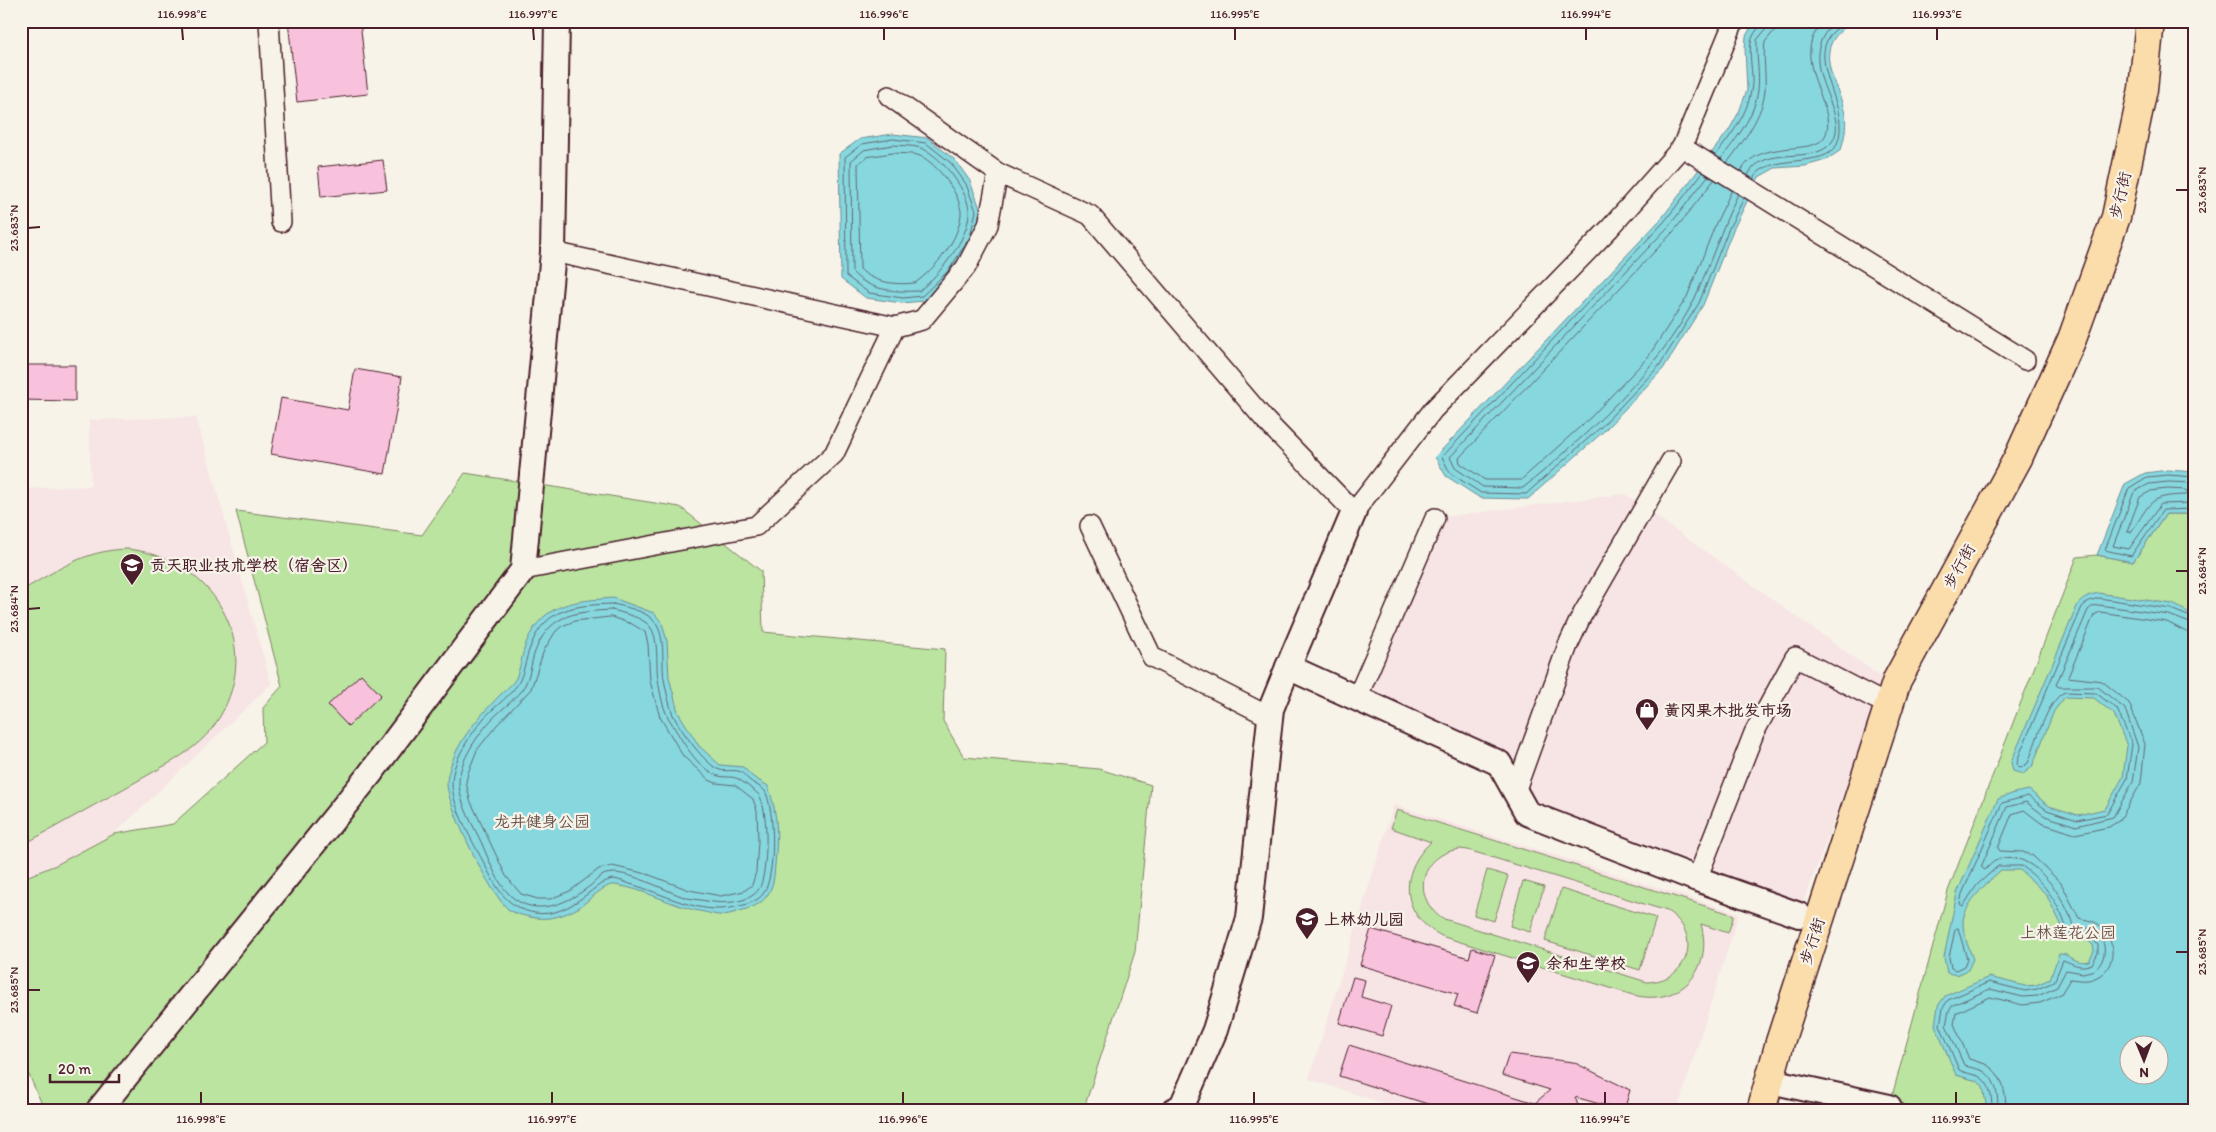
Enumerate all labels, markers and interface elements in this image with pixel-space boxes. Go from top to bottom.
text: 116.998°E [157,7,207,21]
text: 116.997°E [508,7,558,21]
text: 116.996°E [859,7,909,21]
text: 116.995°E [1210,7,1260,21]
text: 116.994°E [1561,7,1612,21]
text: 116.993°E [1912,7,1962,21]
text: 23.683°N [2195,167,2209,213]
street label: 步行街 [2105,169,2135,221]
text: 23.683°N [7,205,21,251]
street label: 步行街 [1939,540,1979,592]
text: 23.684°N [2195,547,2209,595]
school or university icon: 贡天职业技术学校（宿舍区） [119,552,145,586]
place label: 贡天职业技术学校（宿舍区） [150,556,358,575]
text: 23.684°N [7,585,21,633]
shop icon: 黄冈果木批发市场 [1634,697,1660,731]
place label: 黄冈果木批发市场 [1664,701,1792,720]
park label: 龙井健身公园 [494,812,590,831]
school or university icon: 上林幼儿园 [1294,906,1320,940]
place label: 上林幼儿园 [1324,910,1404,929]
street label: 步行街 [1796,915,1828,967]
park label: 上林莲花公园 [2020,923,2116,942]
text: 23.685°N [2195,929,2209,975]
school or university icon: 余和生学校 [1515,950,1541,984]
place label: 余和生学校 [1546,954,1626,973]
text: 23.685°N [7,967,21,1013]
north arrow [2118,1034,2168,1084]
scale bar [50,1052,119,1084]
text: 20 m [58,1060,92,1078]
text: N [2139,1064,2149,1081]
text: 116.998°E [176,1112,226,1126]
text: 116.997°E [527,1112,577,1126]
text: 116.996°E [878,1112,928,1126]
text: 116.995°E [1229,1112,1279,1126]
text: 116.994°E [1580,1112,1631,1126]
text: 116.993°E [1931,1112,1981,1126]

